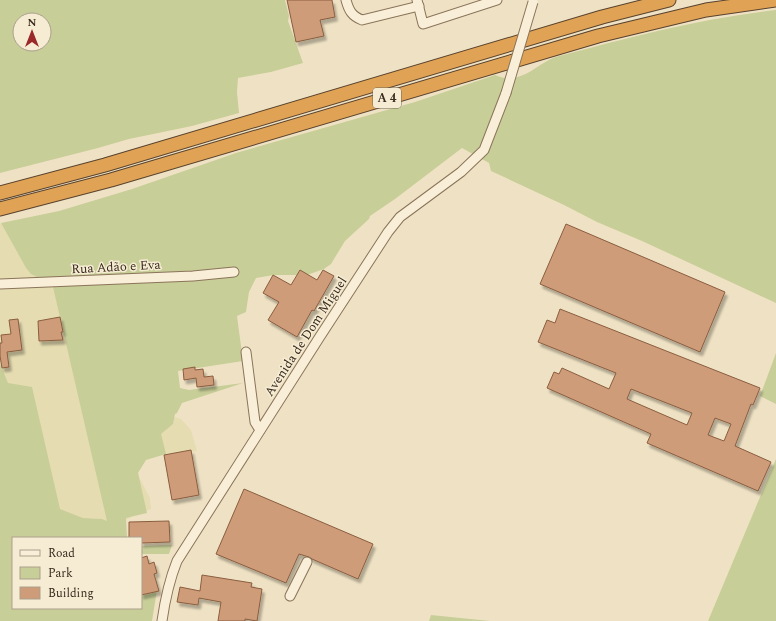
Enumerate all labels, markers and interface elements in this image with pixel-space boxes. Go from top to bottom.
north arrow [12,12,52,52]
text: N [28,14,37,31]
road number: A 4 [373,88,401,108]
street label: Rua Adão e Eva [71,255,162,279]
street label: Avenida de Dom Miguel [259,272,352,401]
legend [12,537,142,609]
text: Road [48,544,75,563]
text: Park [48,564,73,583]
text: Building [48,584,94,603]

